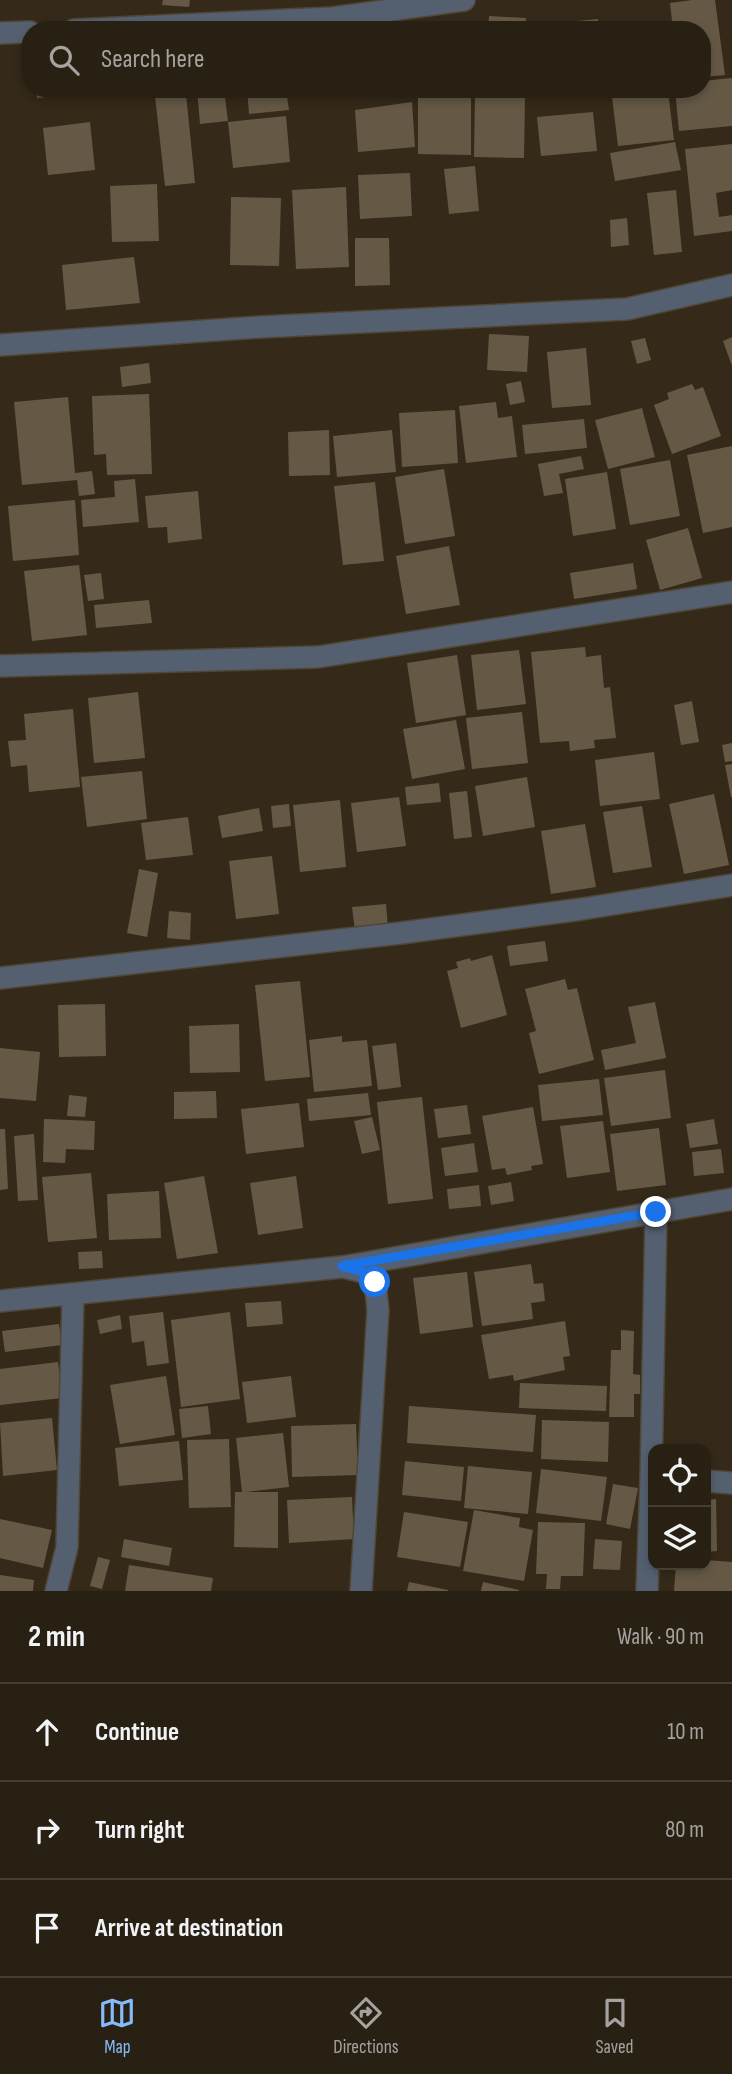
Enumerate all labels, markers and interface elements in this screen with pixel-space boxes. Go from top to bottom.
search box [21,21,711,98]
icon: search [45,41,83,79]
text: Search here [101,44,204,75]
route end [640,1196,671,1227]
route start [359,1266,390,1297]
map controls [648,1444,711,1570]
button: locate [648,1444,711,1507]
button: layers [648,1507,711,1570]
text: 2 min [28,1619,85,1655]
text: Walk · 90 m [617,1623,704,1651]
icon: ahead [28,1713,66,1751]
text: Continue [95,1717,179,1748]
text: 10 m [667,1718,704,1746]
icon: right [28,1811,66,1849]
text: Turn right [95,1815,184,1846]
text: 80 m [665,1816,704,1844]
icon: arrive [28,1909,66,1947]
text: Arrive at destination [95,1913,283,1944]
tab: Map [98,1994,136,2059]
tab: Directions [333,1994,399,2059]
tab: Saved [595,1994,634,2059]

